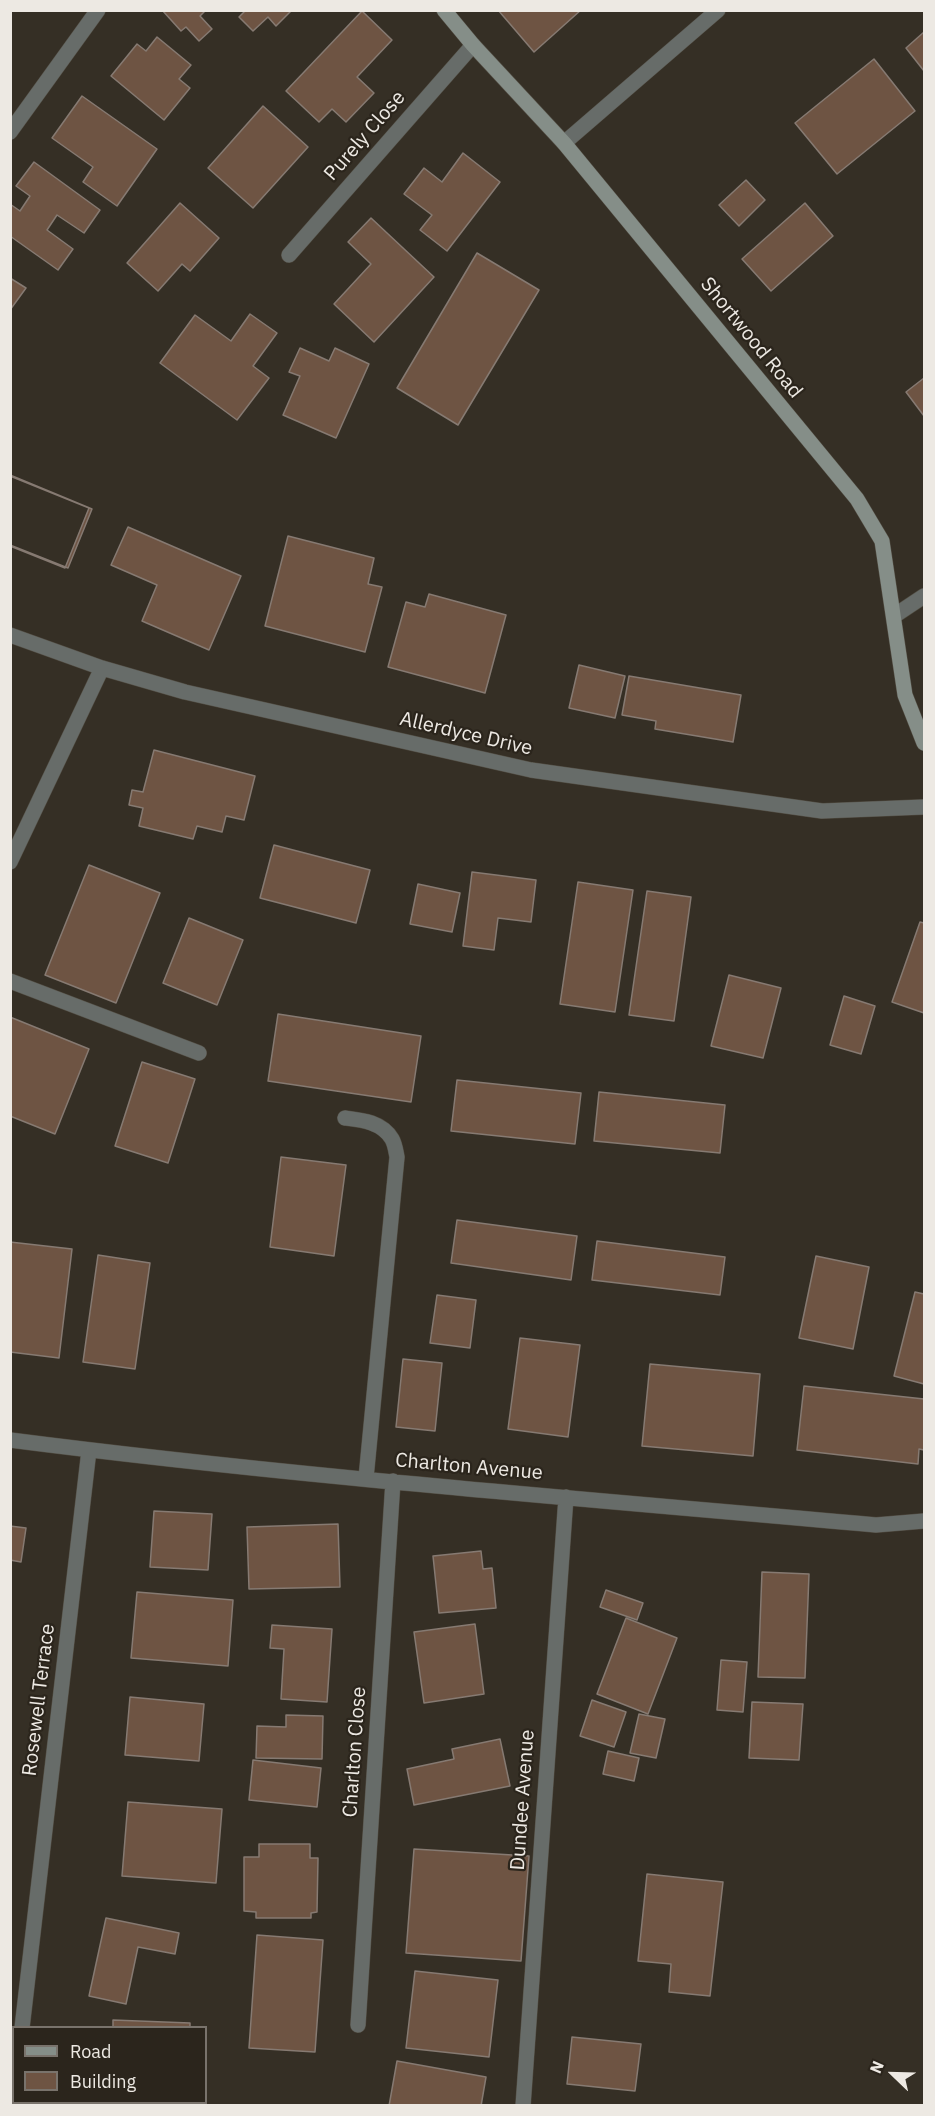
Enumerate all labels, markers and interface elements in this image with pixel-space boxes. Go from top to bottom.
street label: Purely Close [319,86,411,186]
street label: Shortwood Road [695,273,807,403]
street label: Allerdyce Drive [397,707,535,761]
street label: Charlton Avenue [394,1449,544,1485]
street label: Rosewell Terrace [18,1622,60,1778]
street label: Charlton Close [338,1686,372,1818]
street label: Dundee Avenue [506,1729,540,1871]
legend [12,2026,207,2104]
text: Road [70,2040,111,2063]
north arrow [863,2044,923,2104]
text: N [865,2058,888,2076]
text: Building [70,2070,136,2093]

